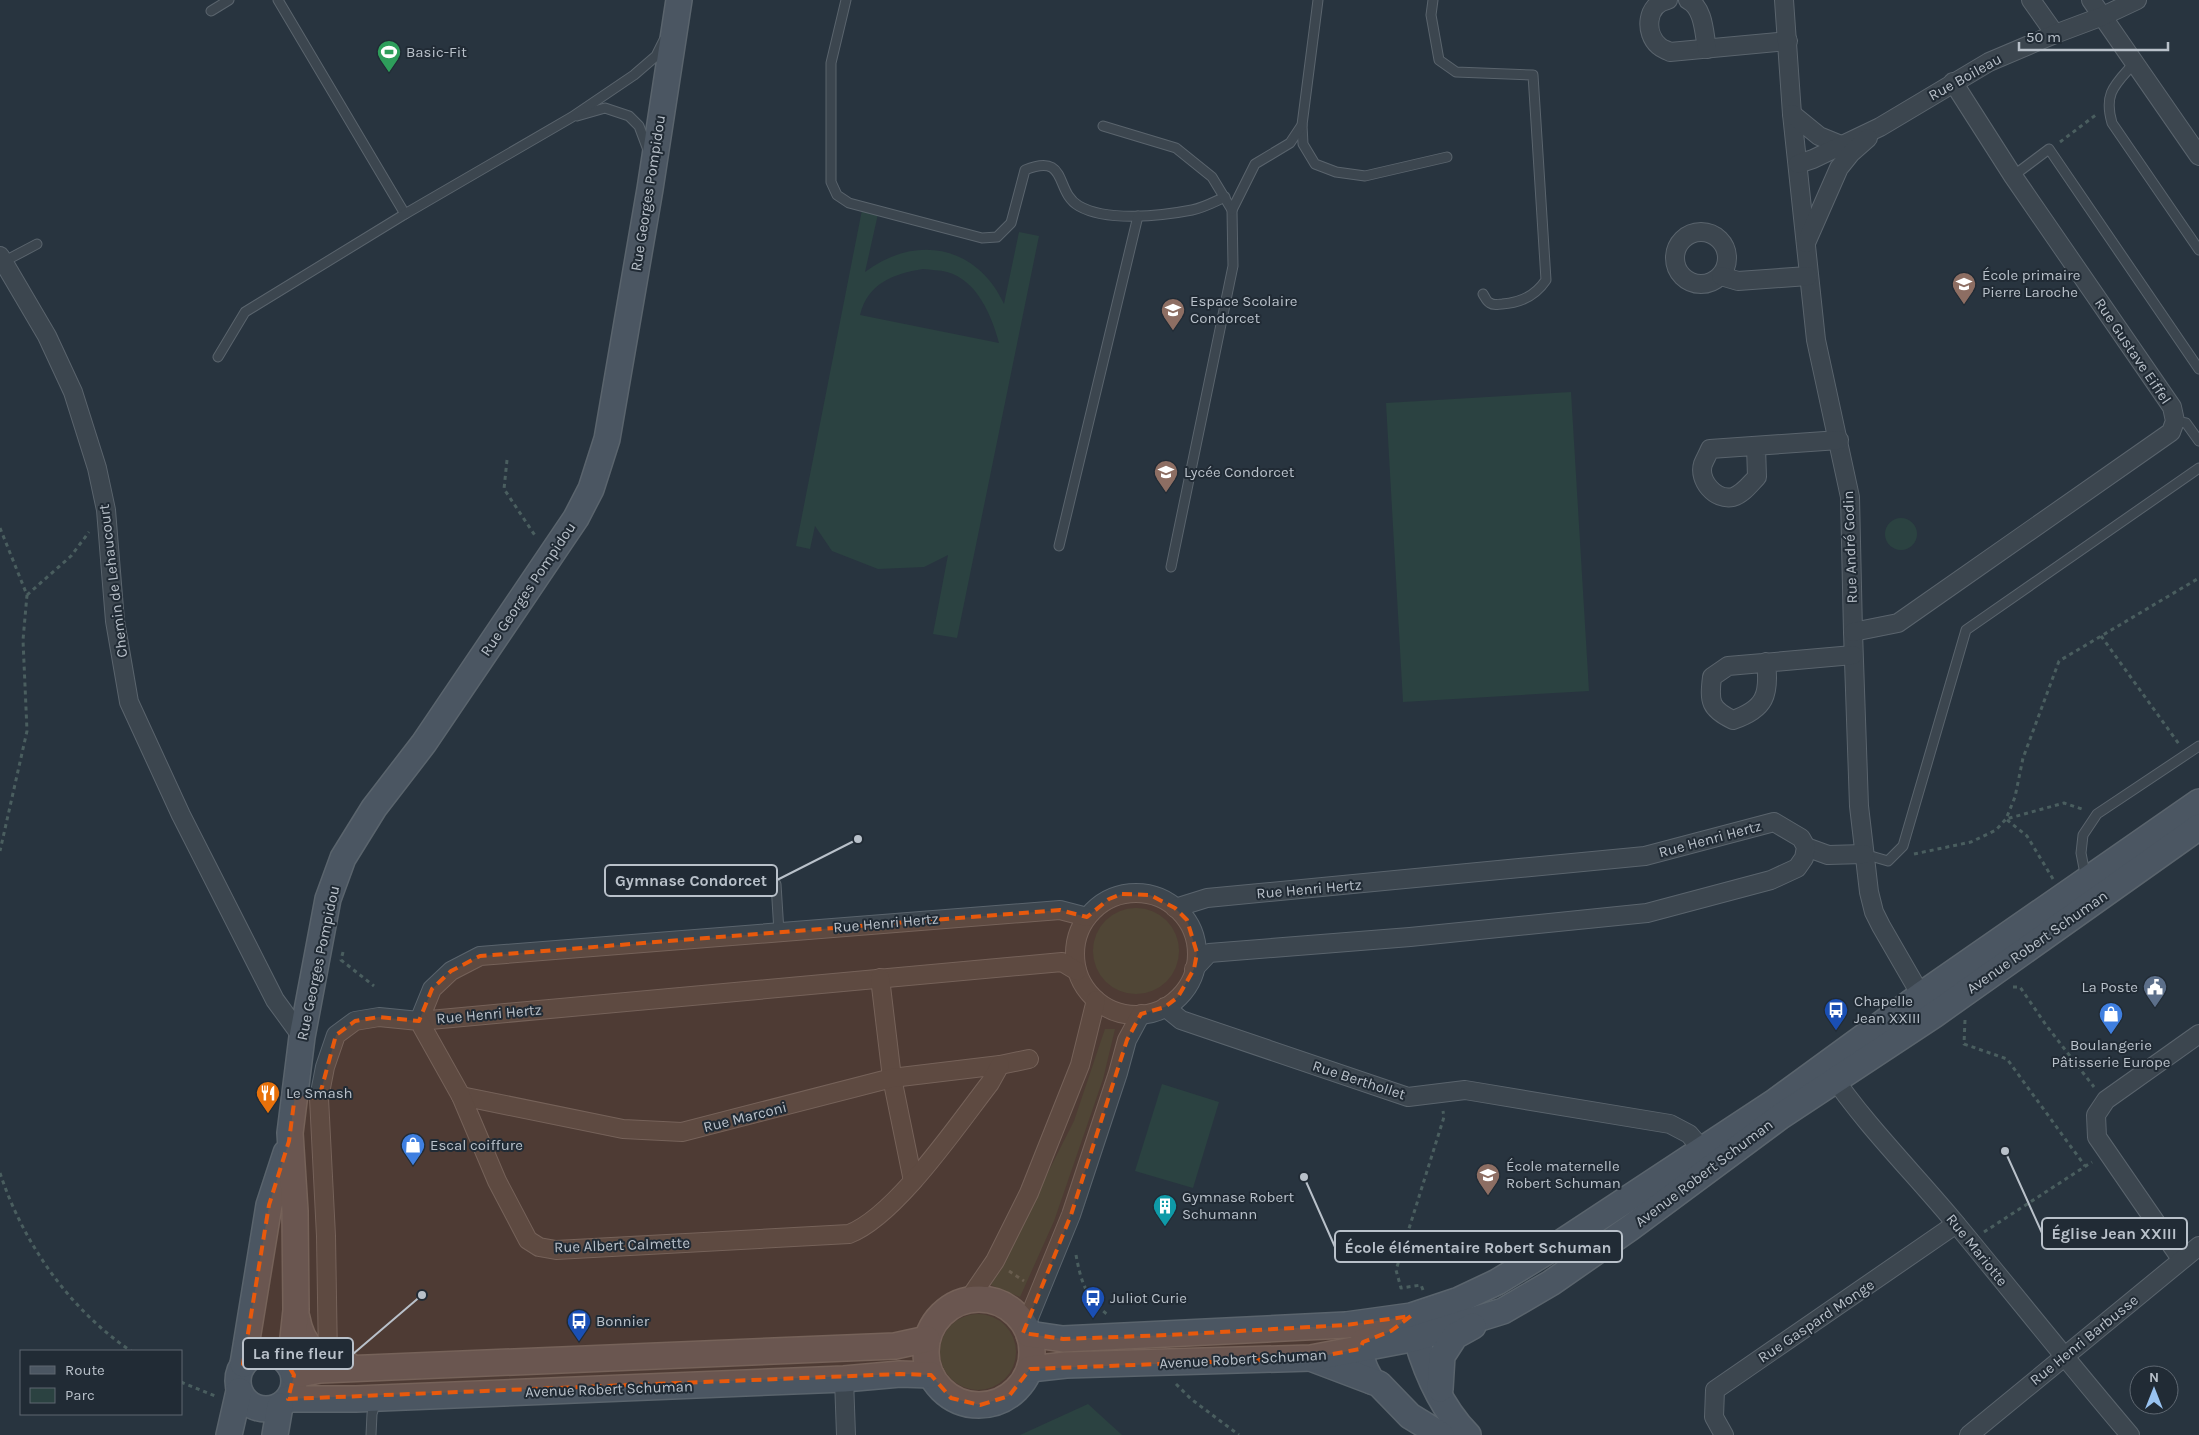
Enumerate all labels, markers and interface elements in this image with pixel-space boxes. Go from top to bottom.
scale bar [2019,20,2168,52]
text: 50 m [2026,28,2061,46]
sports icon: Basic-Fit [376,39,402,73]
place label: Basic-Fit [406,43,467,61]
street label: Rue Boileau [1925,50,2005,104]
street label: Rue Georges Pompidou [627,114,669,272]
place label: École primaire Pierre Laroche [1982,266,2080,301]
school or university icon: École primaire Pierre Laroche [1951,271,1977,305]
place label: Espace Scolaire Condorcet [1190,292,1297,327]
street label: Rue Gustave Eiffel [2091,295,2175,407]
school or university icon: Espace Scolaire Condorcet [1160,297,1186,331]
school or university icon: Lycée Condorcet [1153,459,1179,493]
place label: Lycée Condorcet [1184,463,1295,481]
street label: Rue André Godin [1839,490,1861,604]
street label: Chemin de Lehaucourt [95,503,131,659]
street label: Rue Georges Pompidou [476,519,580,659]
street label: Rue Henri Hertz [1657,817,1763,861]
callout: Gymnase Condorcet [605,865,777,896]
text: Gymnase Condorcet [615,871,767,890]
street label: Rue Henri Hertz [1256,875,1362,903]
street label: Rue Georges Pompidou [293,884,343,1042]
street label: Avenue Robert Schuman [1963,887,2111,997]
street label: Rue Henri Hertz [833,909,939,937]
public building icon: La Poste [2142,974,2168,1008]
place label: La Poste [2081,978,2138,996]
place label: Chapelle Jean XXIII [1854,992,1920,1027]
bus stop icon: Chapelle Jean XXIII [1823,997,1849,1031]
street label: Rue Henri Hertz [436,1000,542,1028]
shop icon: Boulangerie Pâtisserie Europe [2098,1001,2124,1035]
place label: Boulangerie Pâtisserie Europe [2052,1036,2170,1071]
street label: Rue Berthollet [1310,1057,1408,1104]
restaurant icon: Le Smash [255,1080,281,1114]
place label: Le Smash [286,1084,353,1102]
street label: Rue Marconi [701,1098,789,1136]
street label: Avenue Robert Schuman [1632,1115,1776,1231]
shop icon: Escal coiffure [400,1132,426,1166]
place label: Escal coiffure [430,1136,523,1154]
place label: École maternelle Robert Schuman [1506,1157,1621,1192]
school or university icon: École maternelle Robert Schuman [1475,1162,1501,1196]
place label: Gymnase Robert Schumann [1182,1188,1295,1223]
building icon: Gymnase Robert Schumann [1152,1193,1178,1227]
street label: Rue Mariotte [1942,1210,2012,1290]
callout: Église Jean XXIII [2042,1218,2187,1249]
text: Église Jean XXIII [2051,1224,2177,1243]
callout: École élémentaire Robert Schuman [1335,1231,1622,1262]
street label: Rue Albert Calmette [554,1234,690,1256]
text: École élémentaire Robert Schuman [1345,1238,1611,1257]
street label: Rue Gaspard Monge [1754,1275,1878,1367]
bus stop icon: Juliot Curie [1080,1285,1106,1319]
place label: Juliot Curie [1110,1289,1187,1307]
street label: Rue Henri Barbusse [2026,1291,2142,1389]
bus stop icon: Bonnier [566,1308,592,1342]
place label: Bonnier [596,1312,650,1330]
callout: La fine fleur [243,1338,353,1369]
text: La fine fleur [253,1344,344,1363]
street label: Avenue Robert Schuman [1159,1346,1327,1372]
legend [20,1350,182,1415]
text: Route [65,1361,105,1379]
north arrow [2129,1365,2179,1415]
text: N [2149,1369,2159,1386]
street label: Avenue Robert Schuman [525,1377,693,1401]
text: Parc [65,1386,95,1404]

